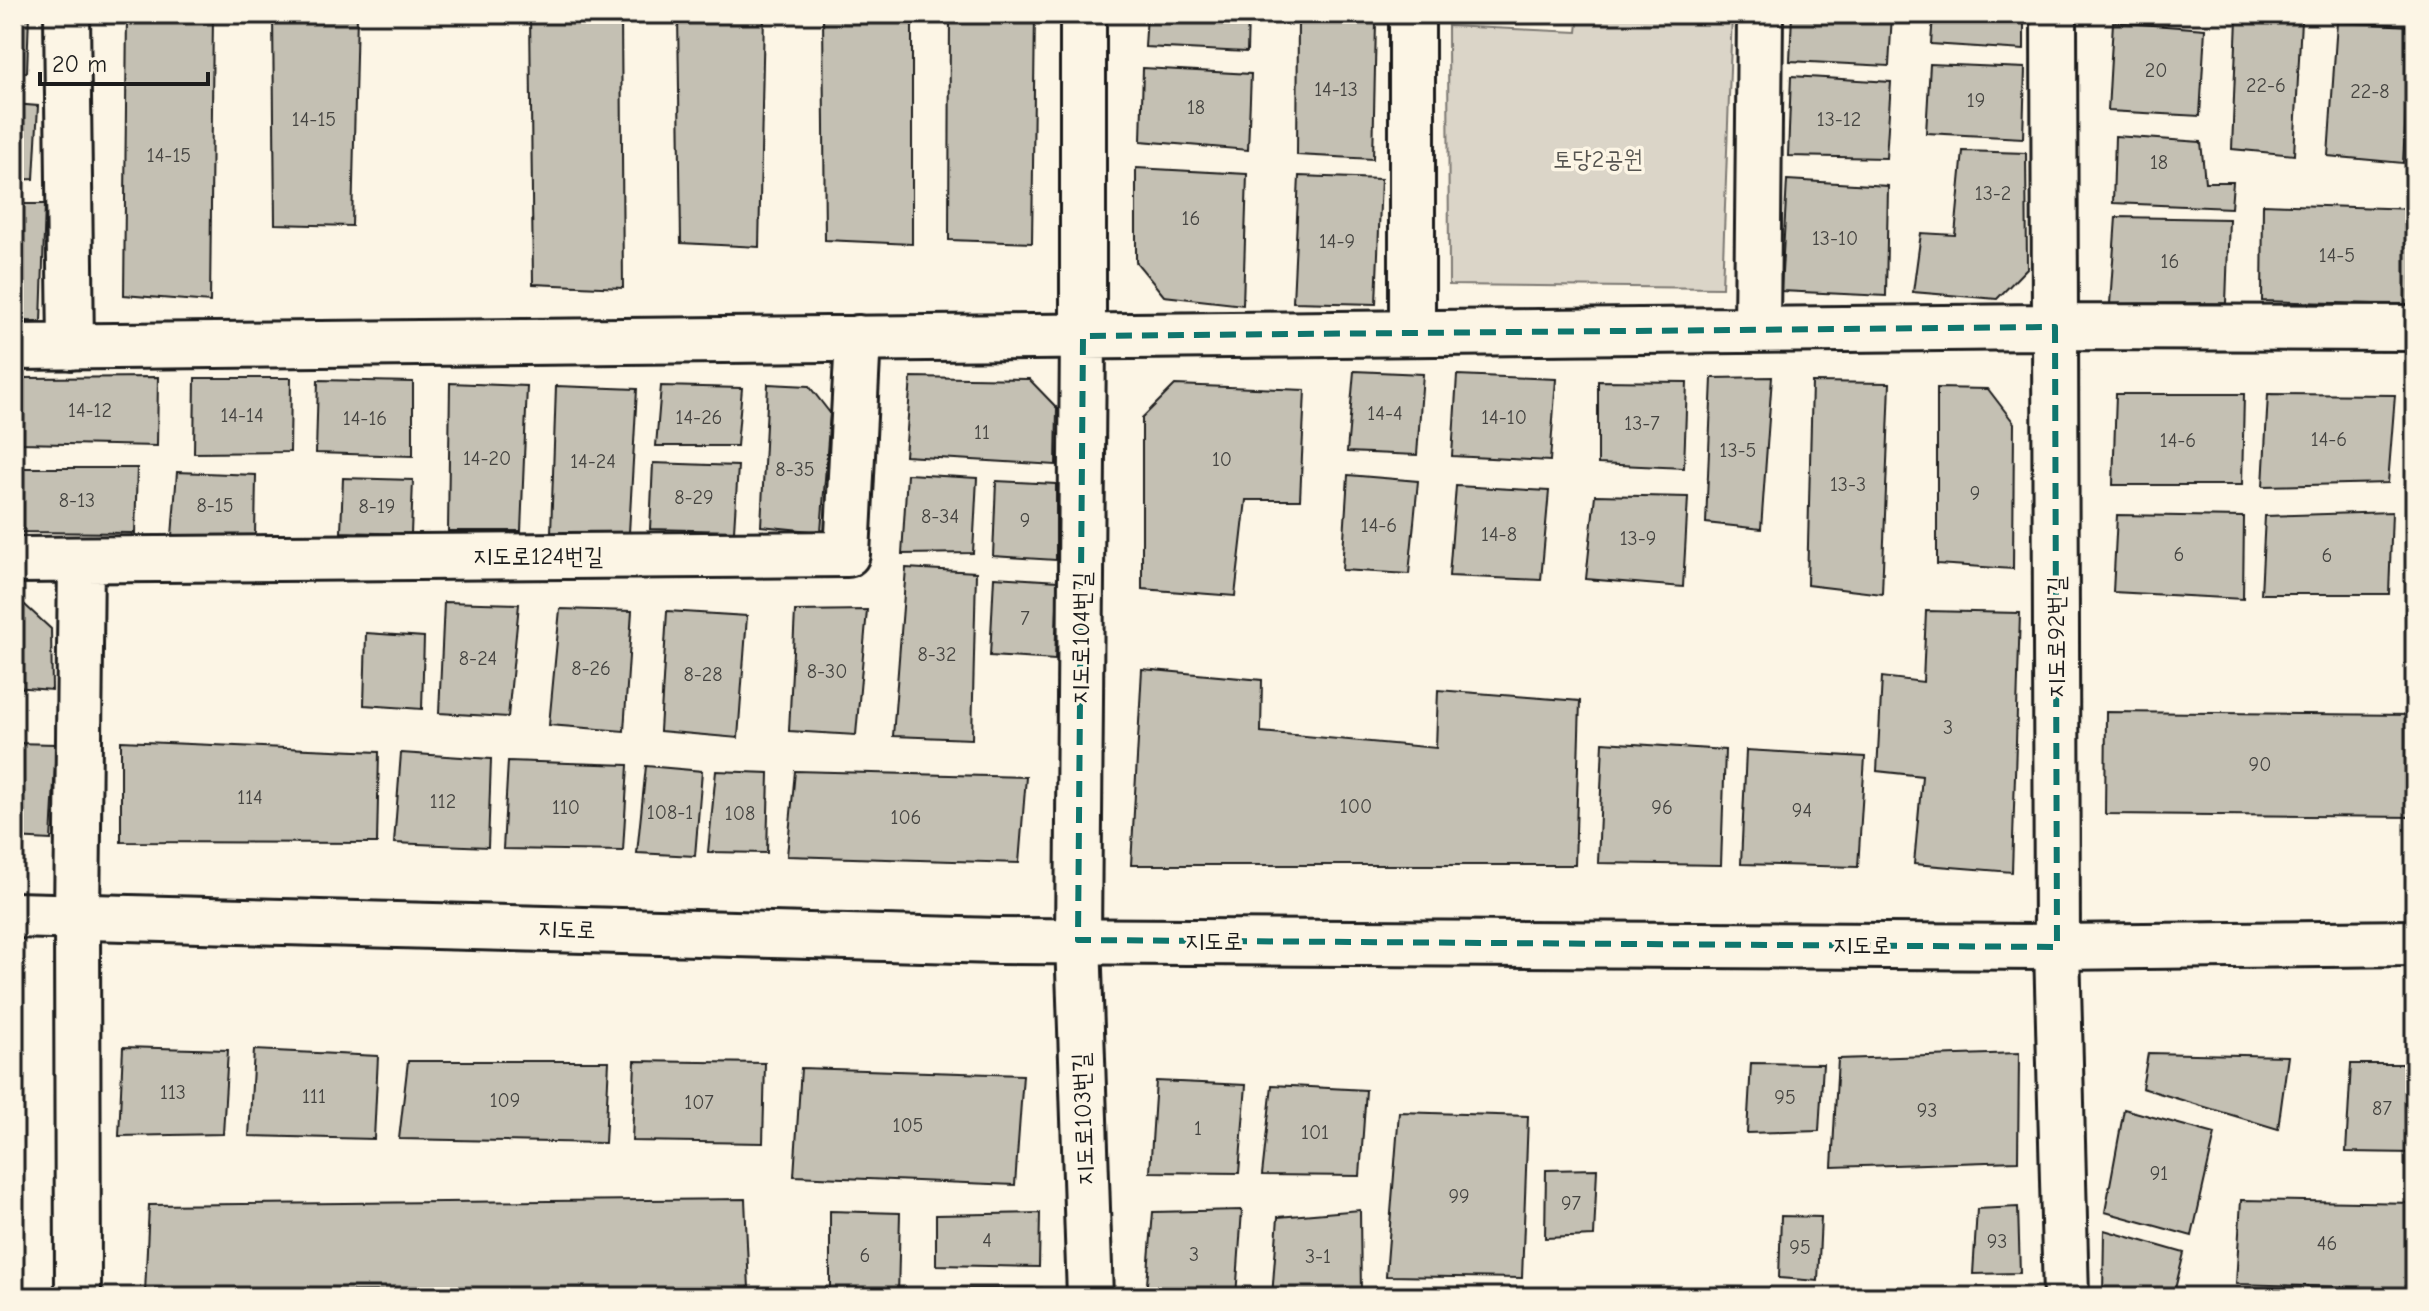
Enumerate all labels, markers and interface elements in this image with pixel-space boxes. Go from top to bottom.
scale bar [40,36,208,86]
text: 20 m [52,50,107,78]
house number: 20 [2145,59,2167,82]
house number: 22-6 [2246,74,2286,97]
house number: 14-13 [1314,78,1358,101]
house number: 22-8 [2350,80,2390,103]
house number: 19 [1967,89,1985,112]
house number: 18 [1187,96,1205,119]
house number: 14-15 [292,108,336,131]
house number: 13-12 [1817,108,1861,131]
house number: 14-15 [147,144,191,167]
park label: 토당2공원 [1553,145,1643,173]
house number: 18 [2150,151,2168,174]
house number: 13-2 [1975,182,2011,205]
house number: 16 [1182,207,1200,230]
house number: 13-10 [1812,227,1858,250]
house number: 14-9 [1319,230,1355,253]
house number: 14-5 [2319,244,2355,267]
house number: 16 [2161,250,2179,273]
house number: 14-12 [68,399,112,422]
house number: 14-4 [1367,402,1403,425]
house number: 14-14 [220,404,264,427]
house number: 14-26 [676,406,722,429]
house number: 14-10 [1481,406,1527,429]
house number: 14-16 [343,407,387,430]
house number: 13-7 [1624,412,1660,435]
house number: 11 [974,421,990,444]
house number: 14-6 [2311,428,2347,451]
house number: 14-6 [2160,429,2196,452]
house number: 13-5 [1720,439,1756,462]
house number: 14-20 [463,447,511,470]
house number: 10 [1212,448,1232,471]
house number: 14-24 [570,450,616,473]
house number: 8-35 [775,458,815,481]
house number: 13-3 [1830,473,1866,496]
house number: 9 [1970,482,1980,505]
house number: 8-29 [674,486,714,509]
house number: 8-13 [59,489,95,512]
house number: 8-15 [196,494,234,517]
house number: 8-19 [359,495,395,518]
house number: 8-34 [921,505,959,528]
house number: 9 [1020,509,1030,532]
house number: 14-6 [1361,514,1397,537]
house number: 14-8 [1481,523,1517,546]
house number: 13-9 [1620,527,1656,550]
street label: 지도로124번길 [473,542,603,570]
house number: 6 [2174,543,2184,566]
house number: 6 [2322,544,2332,567]
street label: 지도로104번길 [1066,572,1096,704]
street label: 지도로92번길 [2042,576,2070,698]
house number: 7 [1020,607,1030,630]
house number: 8-32 [918,643,956,666]
house number: 8-24 [459,647,497,670]
house number: 8-26 [571,657,611,680]
house number: 8-30 [807,660,847,683]
house number: 8-28 [683,663,723,686]
house number: 3 [1943,716,1953,739]
house number: 90 [2249,753,2271,776]
house number: 114 [237,786,263,809]
house number: 112 [430,790,456,813]
house number: 100 [1340,795,1372,818]
house number: 110 [552,796,580,819]
house number: 96 [1651,796,1673,819]
house number: 94 [1792,799,1812,822]
house number: 108-1 [647,801,693,824]
house number: 108 [725,802,755,825]
house number: 106 [891,806,921,829]
street label: 지도로 [538,914,596,944]
street label: 지도로 [1185,927,1243,955]
street label: 지도로 [1833,931,1891,959]
street label: 지도로103번길 [1067,1052,1099,1186]
house number: 113 [160,1081,186,1104]
house number: 111 [302,1085,326,1108]
house number: 95 [1774,1086,1796,1109]
house number: 109 [490,1089,520,1112]
house number: 107 [684,1091,714,1114]
house number: 87 [2372,1097,2392,1120]
house number: 93 [1917,1099,1937,1122]
house number: 105 [893,1114,923,1137]
house number: 1 [1194,1117,1202,1140]
house number: 101 [1301,1121,1329,1144]
house number: 91 [2150,1162,2168,1185]
house number: 99 [1448,1185,1470,1208]
house number: 97 [1561,1192,1582,1215]
house number: 4 [982,1229,992,1252]
house number: 93 [1987,1230,2007,1253]
house number: 46 [2317,1232,2337,1255]
house number: 95 [1789,1236,1811,1259]
house number: 3 [1189,1243,1199,1266]
house number: 6 [860,1244,870,1267]
house number: 3-1 [1305,1245,1331,1268]

